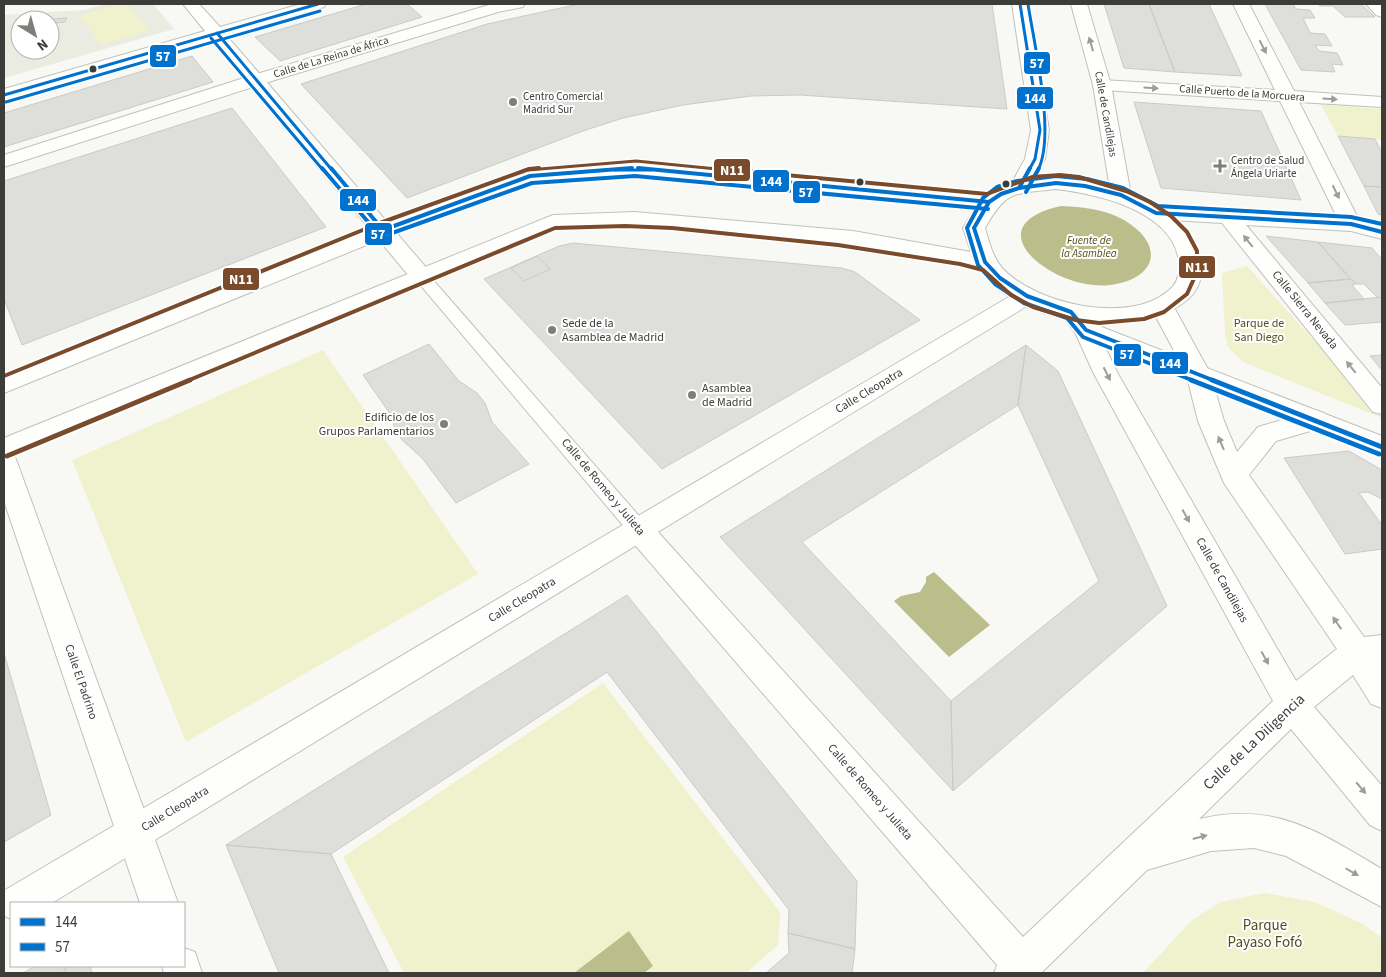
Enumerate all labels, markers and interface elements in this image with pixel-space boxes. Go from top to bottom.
north arrow [10,10,60,60]
street label: Calle de La Reina de África [272,32,390,82]
text: N [32,34,52,55]
one-way arrow [1086,37,1094,52]
one-way arrow [1259,40,1267,54]
line badge: 57 [149,44,177,68]
text: 57 [156,47,170,67]
line badge: 57 [1023,51,1051,75]
text: 57 [1030,54,1044,74]
unlabelled marker [88,64,98,74]
street label: Calle de Candilejas [1091,70,1121,158]
street label: Calle Puerto de la Morcuera [1179,81,1305,105]
one-way arrow [1143,84,1159,92]
line badge: 144 [1016,86,1054,110]
place label: Centro Comercial Madrid Sur [523,89,603,117]
text: 144 [1024,89,1047,109]
one-way arrow [1323,95,1339,103]
marker: Centro Comercial Madrid Sur [507,96,519,108]
place label: Centro de Salud Ángela Uriarte [1231,153,1304,181]
line badge: N11 [713,158,751,182]
marker: Centro de Salud Ángela Uriarte [1213,159,1227,173]
text: N11 [720,161,744,181]
line badge: 144 [752,169,790,193]
text: 144 [760,172,783,192]
unlabelled marker [855,177,865,187]
unlabelled marker [1001,179,1011,189]
line badge: 57 [792,180,821,204]
text: 57 [799,183,813,203]
one-way arrow [1331,185,1340,200]
line badge: 144 [339,188,377,212]
text: 144 [347,191,370,211]
line badge: 57 [364,222,393,246]
text: 57 [371,225,385,245]
water label: Fuente de la Asamblea [1061,233,1117,261]
one-way arrow [1243,235,1254,248]
line badge: N11 [1178,255,1216,279]
text: N11 [1185,258,1209,278]
line badge: N11 [222,267,260,291]
street label: Calle Sierra Nevada [1268,267,1342,353]
text: N11 [229,270,253,290]
place label: Sede de la Asamblea de Madrid [562,315,664,346]
park label: Parque de San Diego [1234,315,1284,346]
marker: Sede de la Asamblea de Madrid [546,324,558,336]
line badge: 57 [1113,343,1142,367]
text: 57 [1120,345,1134,365]
line badge: 144 [1151,351,1189,375]
text: 144 [1159,354,1182,374]
one-way arrow [1346,361,1357,374]
street label: Calle Cleopatra [832,364,906,418]
one-way arrow [1103,367,1111,381]
place label: Asamblea de Madrid [702,380,752,411]
marker: Asamblea de Madrid [686,389,698,401]
place label: Edificio de los Grupos Parlamentarios [319,409,434,440]
marker: Edificio de los Grupos Parlamentarios [438,418,450,430]
street label: Calle de Romeo y Julieta [557,435,649,539]
one-way arrow [1216,435,1224,450]
one-way arrow [1182,509,1190,523]
street label: Calle de Candilejas [1192,535,1252,625]
street label: Calle Cleopatra [485,573,559,627]
one-way arrow [1332,616,1342,629]
street label: Calle El Padrino [60,642,102,722]
one-way arrow [1261,651,1270,664]
street label: Calle de La Diligencia [1198,689,1310,795]
street label: Calle de Romeo y Julieta [823,740,917,844]
one-way arrow [1356,781,1367,794]
street label: Calle Cleopatra [138,782,212,836]
one-way arrow [1193,833,1208,841]
one-way arrow [1346,868,1359,877]
legend [10,902,185,967]
text: 144 [55,912,78,933]
park label: Parque Payaso Fofó [1228,915,1302,953]
text: 57 [55,937,70,958]

